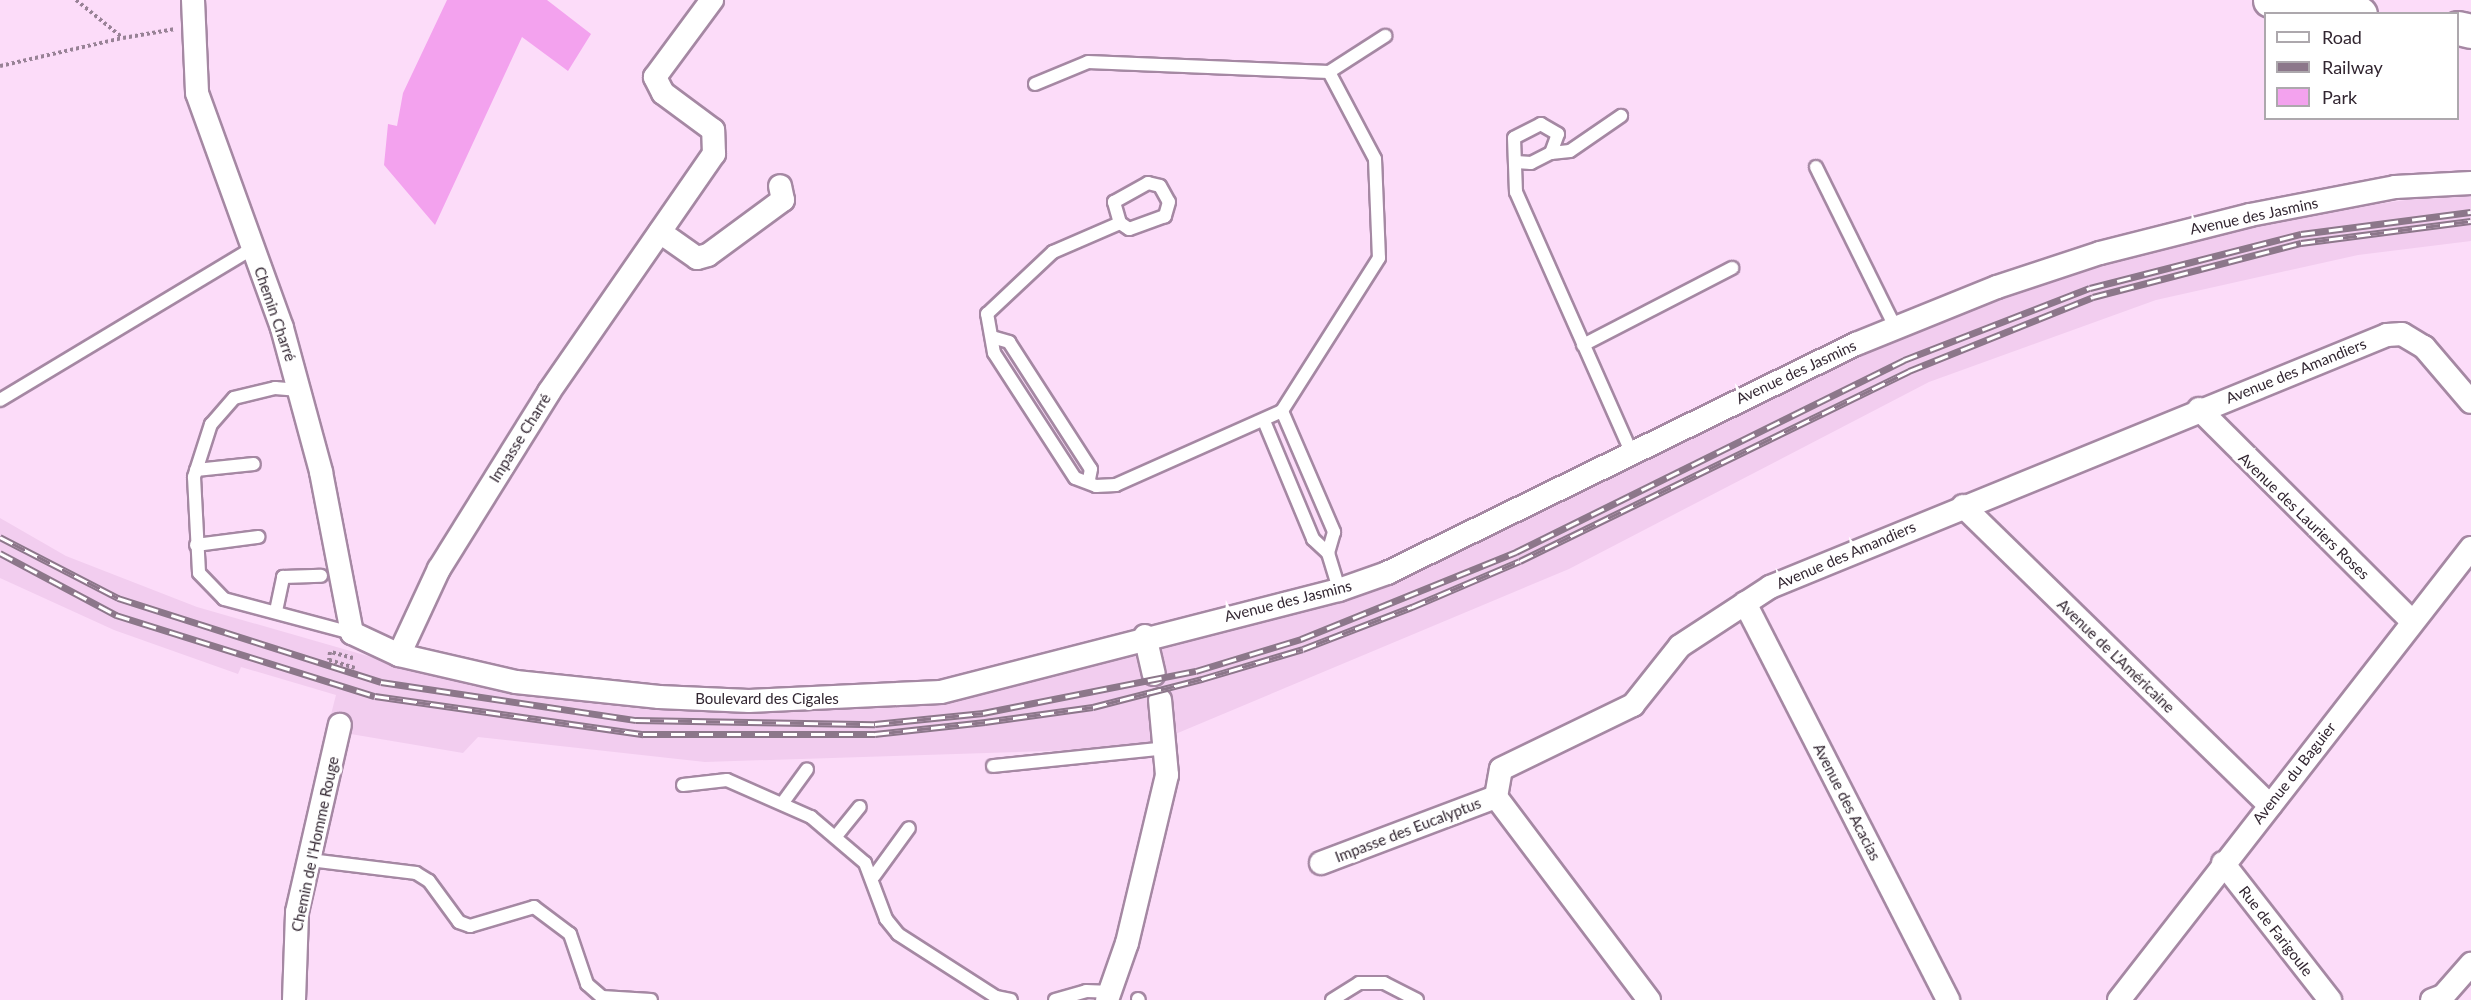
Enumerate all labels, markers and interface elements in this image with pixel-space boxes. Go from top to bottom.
legend [2264,12,2459,120]
text: Road [2322,26,2362,48]
text: Railway [2322,56,2383,78]
text: Park [2322,86,2357,108]
street label: Avenue des Jasmins [2188,194,2320,238]
street label: Chemin Charré [250,264,300,364]
street label: Avenue des Amandiers [2223,335,2369,407]
street label: Avenue des Jasmins [1733,336,1859,408]
street label: Impasse Charré [485,390,555,486]
street label: Avenue des Lauriers Roses [2235,449,2373,583]
street label: Avenue des Amandiers [1773,517,1919,593]
street label: Avenue des Jasmins [1222,576,1354,626]
street label: Avenue de L'Américaine [2054,595,2178,717]
street label: Boulevard des Cigales [695,690,839,708]
street label: Avenue du Baguier [2249,718,2339,828]
street label: Avenue des Acacias [1810,740,1884,864]
street label: Chemin de l'Homme Rouge [288,755,342,933]
street label: Impasse des Eucalyptus [1333,794,1483,866]
street label: Rue de Farigoule [2235,882,2317,980]

